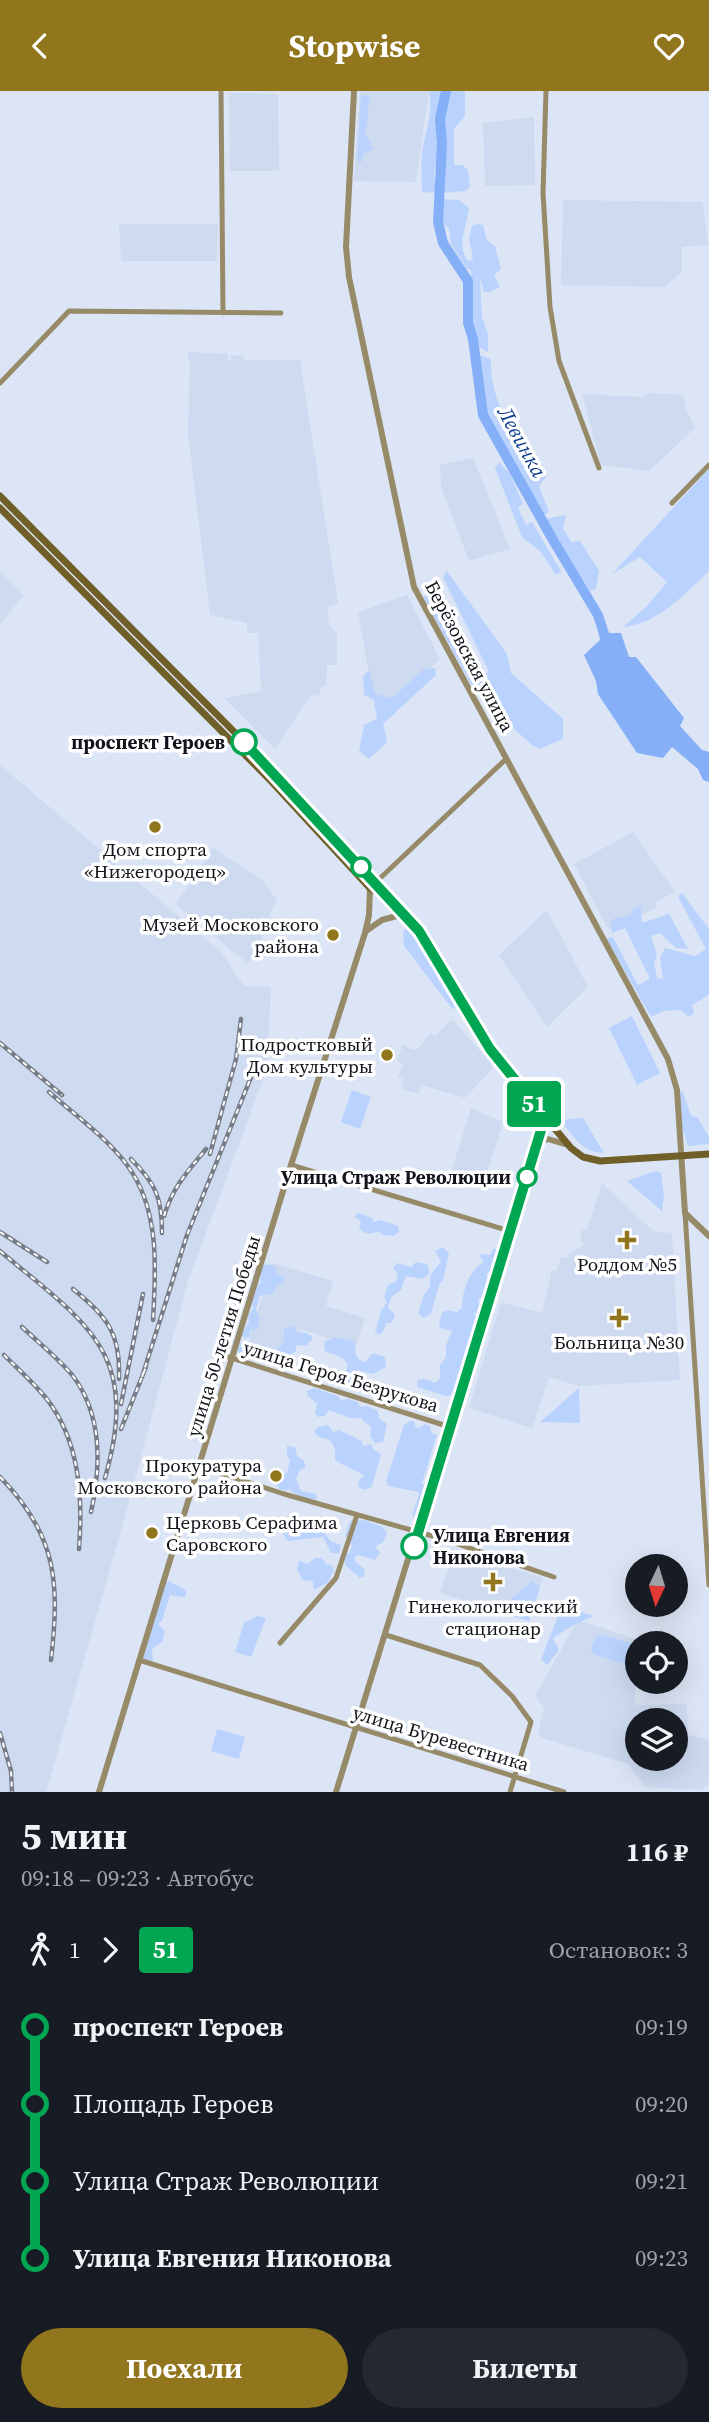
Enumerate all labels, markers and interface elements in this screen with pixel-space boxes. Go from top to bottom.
text: Stopwise [288,24,421,68]
icon: back [21,27,59,65]
icon: heart [650,27,688,65]
water label: Левинка [491,400,554,482]
street label: Берёзовская улица [419,576,521,736]
place label: проспект Героев [71,729,225,755]
marker: проспект Героев [231,729,257,755]
marker: Дом спорта «Нижегородец» [147,819,163,835]
place label: Дом спорта «Нижегородец» [84,836,226,884]
unlabelled marker [351,857,371,877]
place label: Музей Московского района [143,911,319,959]
marker: Музей Московского района [325,927,341,943]
place label: Подростковый Дом культуры [240,1031,373,1079]
marker: Подростковый Дом культуры [379,1047,395,1063]
line badge: 51 [503,1081,566,1127]
text: 51 [521,1087,547,1120]
place label: Улица Страж Революции [281,1164,511,1190]
marker: Улица Страж Революции [517,1167,537,1187]
marker: Роддом №5 [617,1230,637,1250]
street label: улица 50-летия Победы [180,1232,266,1440]
place label: Роддом №5 [577,1251,677,1277]
marker: Больница №30 [609,1308,629,1328]
place label: Больница №30 [554,1329,684,1355]
street label: улица Героя Безрукова [240,1334,442,1418]
place label: Прокуратура Московского района [77,1452,262,1500]
marker: Прокуратура Московского района [268,1468,284,1484]
place label: Церковь Серафима Саровского [166,1509,338,1557]
place label: Улица Евгения Никонова [433,1522,570,1570]
marker: Церковь Серафима Саровского [144,1525,160,1541]
marker: Улица Евгения Никонова [401,1533,427,1559]
north arrow [625,1554,688,1617]
map controls [625,1554,688,1771]
marker: Гинекологический стационар [483,1572,503,1592]
place label: Гинекологический стационар [408,1593,578,1641]
button: locate [625,1631,688,1694]
street label: улица Буревестника [350,1699,533,1777]
button: layers [625,1708,688,1771]
text: 5 мин [21,1810,127,1862]
text: 116 ₽ [626,1834,688,1870]
text: 09:18 – 09:23 · Автобус [21,1862,254,1894]
icon: walk [21,1931,59,1969]
icon: forward [91,1931,129,1969]
text: 51 [153,1933,179,1966]
text: 1 [69,1934,81,1966]
text: Остановок: 3 [549,1934,688,1966]
text: проспект Героев [73,2009,283,2045]
text: 09:19 [635,2011,688,2043]
text: Площадь Героев [73,2086,274,2122]
text: 09:20 [635,2088,688,2120]
text: Улица Страж Революции [73,2163,379,2199]
text: 09:21 [635,2165,688,2197]
text: Улица Евгения Никонова [73,2240,392,2276]
text: 09:23 [635,2242,688,2274]
button: Поехали [21,2328,348,2408]
button: Билеты [362,2328,688,2408]

